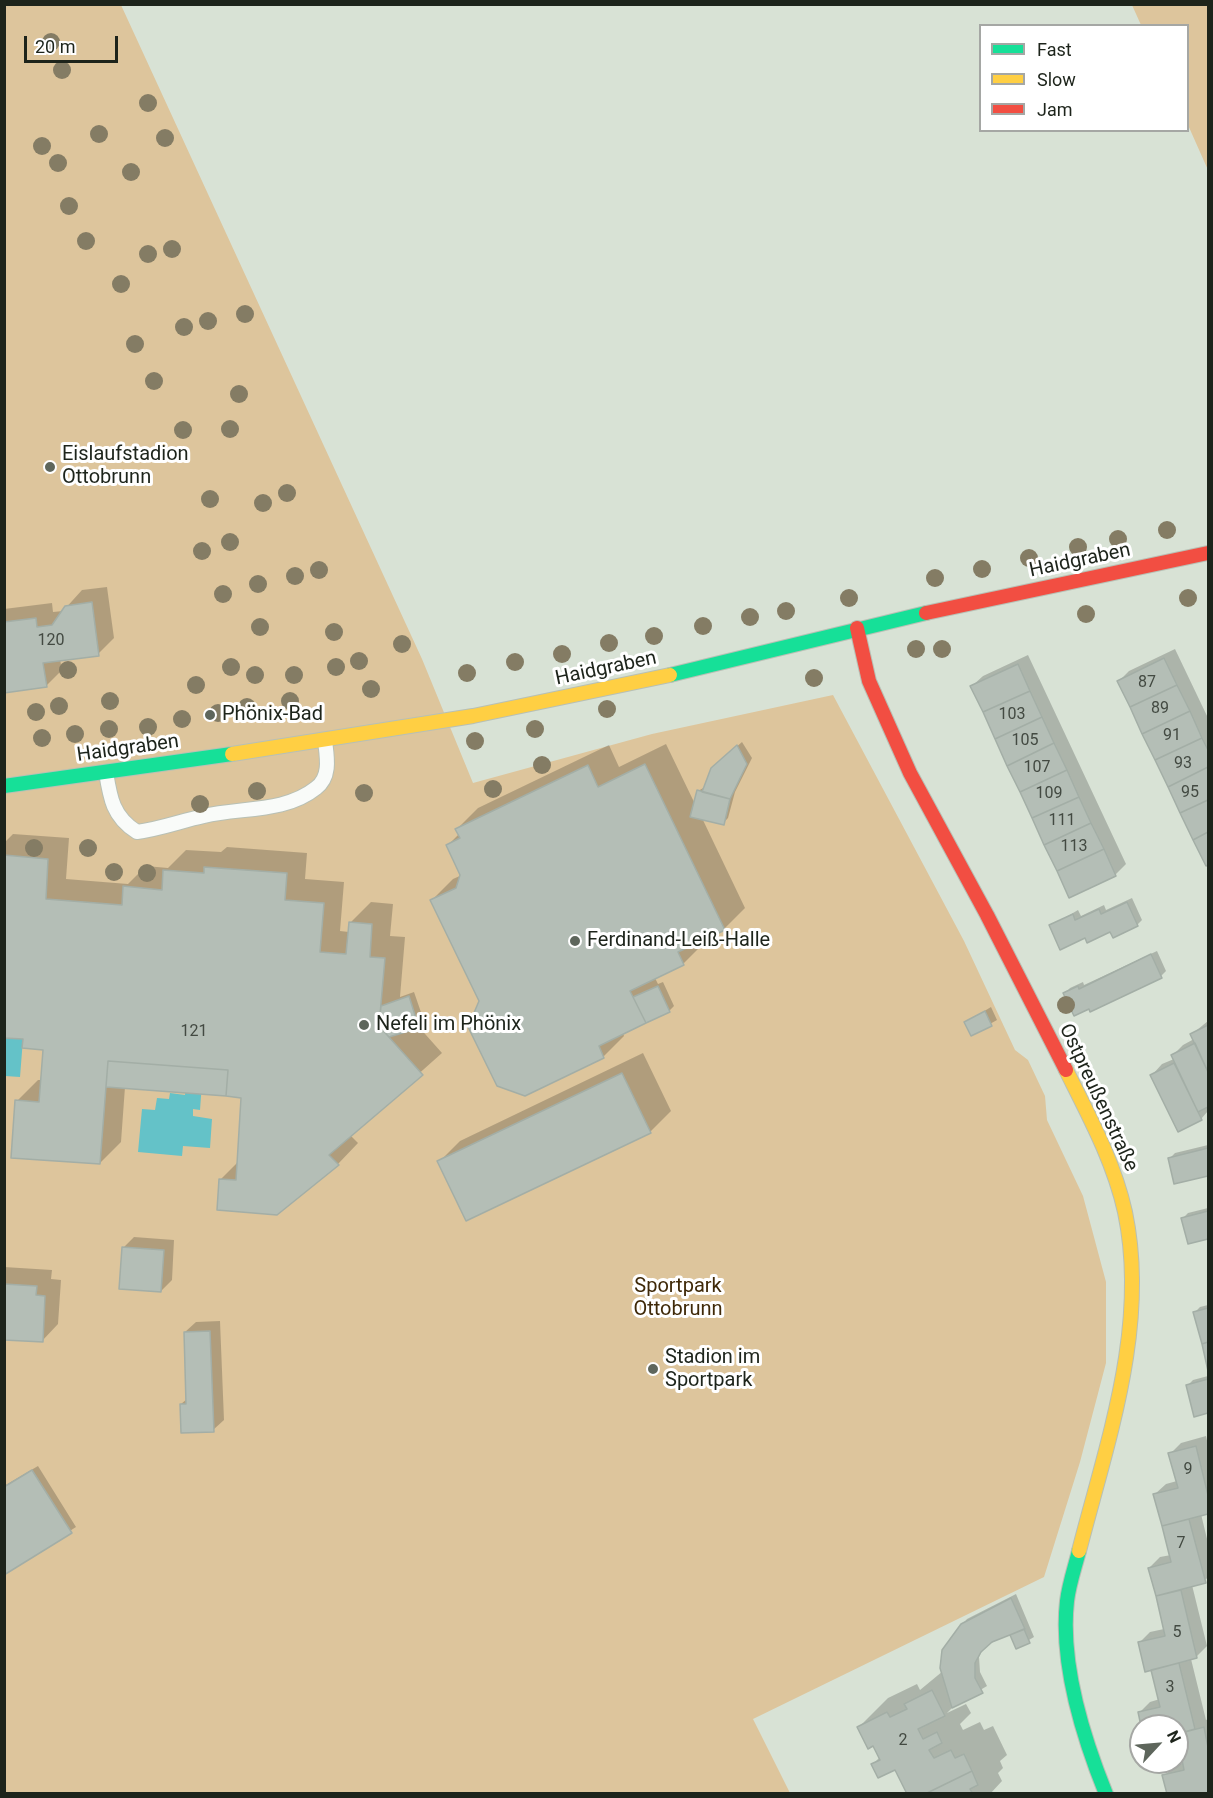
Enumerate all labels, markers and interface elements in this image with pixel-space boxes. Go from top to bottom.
scale bar [27,24,122,62]
legend [979,24,1189,132]
text: 20 m [35,36,75,57]
text: Fast [1037,39,1072,60]
text: Slow [1037,69,1076,90]
text: Jam [1037,99,1073,120]
place label: Eislaufstadion Ottobrunn [62,443,189,490]
marker: Eislaufstadion Ottobrunn [43,460,57,474]
street label: Haidgraben [1027,539,1133,583]
house number: 120 [38,631,64,651]
street label: Haidgraben [553,647,659,691]
house number: 87 [1138,673,1156,693]
house number: 89 [1151,699,1169,719]
place label: Phönix-Bad [222,703,323,727]
house number: 103 [999,705,1025,725]
marker: Phönix-Bad [203,708,217,722]
house number: 91 [1163,726,1181,746]
street label: Haidgraben [75,730,181,768]
house number: 105 [1012,731,1038,751]
house number: 93 [1174,754,1192,774]
house number: 107 [1024,758,1050,778]
house number: 95 [1181,783,1199,803]
house number: 109 [1036,784,1062,804]
house number: 111 [1049,811,1075,831]
house number: 113 [1061,837,1087,857]
place label: Ferdinand-Leiß-Halle [587,929,770,953]
marker: Ferdinand-Leiß-Halle [568,934,582,948]
place label: Nefeli im Phönix [376,1013,521,1037]
marker: Nefeli im Phönix [357,1018,371,1032]
street label: Ostpreußenstraße [1053,1020,1143,1176]
house number: 121 [181,1022,207,1042]
park label: Sportpark Ottobrunn [633,1275,723,1322]
place label: Stadion im Sportpark [665,1346,760,1393]
marker: Stadion im Sportpark [646,1362,660,1376]
house number: 9 [1184,1460,1192,1480]
house number: 7 [1177,1534,1185,1554]
house number: 5 [1173,1623,1181,1643]
house number: 3 [1166,1678,1174,1698]
north arrow [1129,1714,1189,1774]
text: N [1163,1728,1185,1746]
house number: 2 [899,1731,907,1751]

